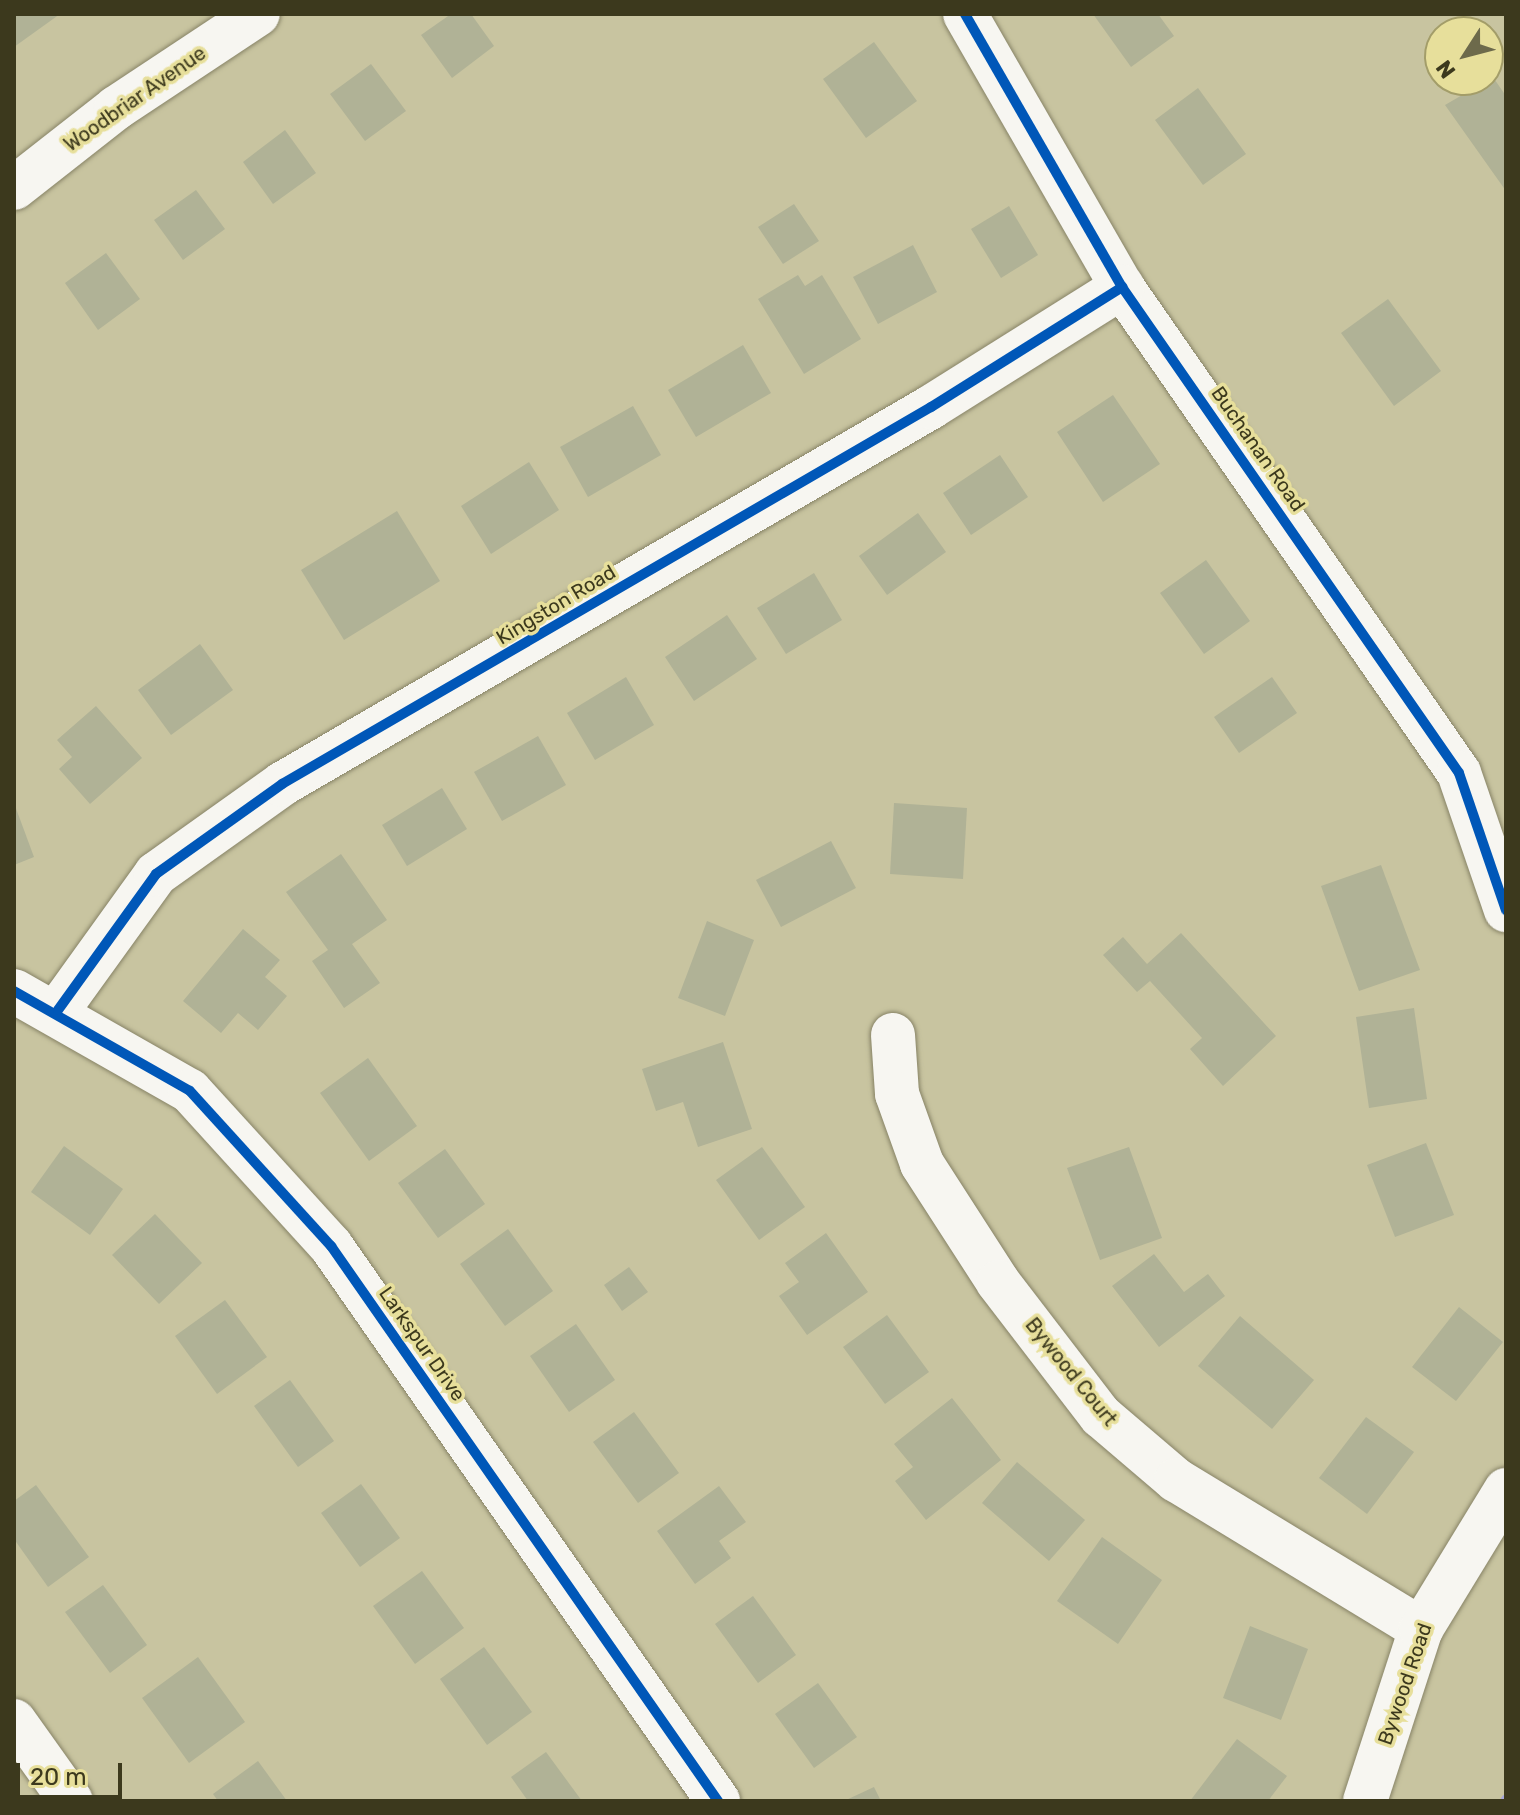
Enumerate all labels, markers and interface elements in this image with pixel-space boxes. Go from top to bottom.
north arrow [1424,16,1504,96]
street label: Woodbriar Avenue [59,41,211,157]
text: N [1430,55,1461,84]
street label: Buchanan Road [1206,382,1310,516]
street label: Kingston Road [492,560,620,650]
street label: Larkspur Drive [374,1282,470,1406]
street label: Bywood Court [1020,1313,1122,1431]
street label: Bywood Road [1373,1620,1437,1748]
scale bar [20,1747,126,1797]
text: 20 m [30,1763,87,1791]

